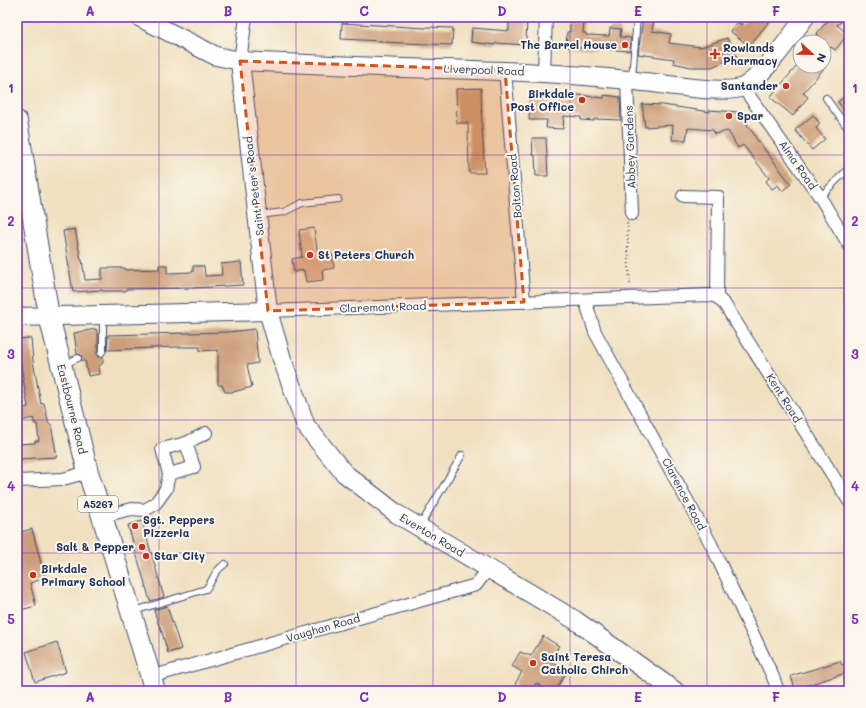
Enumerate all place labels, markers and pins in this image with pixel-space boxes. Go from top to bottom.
place label: The Barrel House [521,37,617,52]
marker: The Barrel House [620,40,630,50]
place label: Rowlands Pharmacy [723,40,777,68]
marker: Rowlands Pharmacy [710,49,720,59]
place label: Santander [721,78,778,93]
marker: Santander [781,81,791,91]
place label: Birkdale Post Office [510,86,574,114]
marker: Birkdale Post Office [577,95,587,105]
place label: Spar [737,108,764,123]
marker: Spar [724,111,734,121]
place label: St Peters Church [318,247,414,262]
marker: St Peters Church [305,250,315,260]
place label: Sgt. Peppers Pizzeria [143,512,215,540]
marker: Sgt. Peppers Pizzeria [130,521,140,531]
place label: Salt & Pepper [56,539,134,554]
marker: Salt & Pepper [137,542,147,552]
place label: Star City [154,548,205,563]
marker: Star City [141,551,151,561]
place label: Birkdale Primary School [41,561,125,589]
marker: Birkdale Primary School [28,570,38,580]
place label: Saint Teresa Catholic Chirch [541,649,628,677]
marker: Saint Teresa Catholic Chirch [528,658,538,668]

